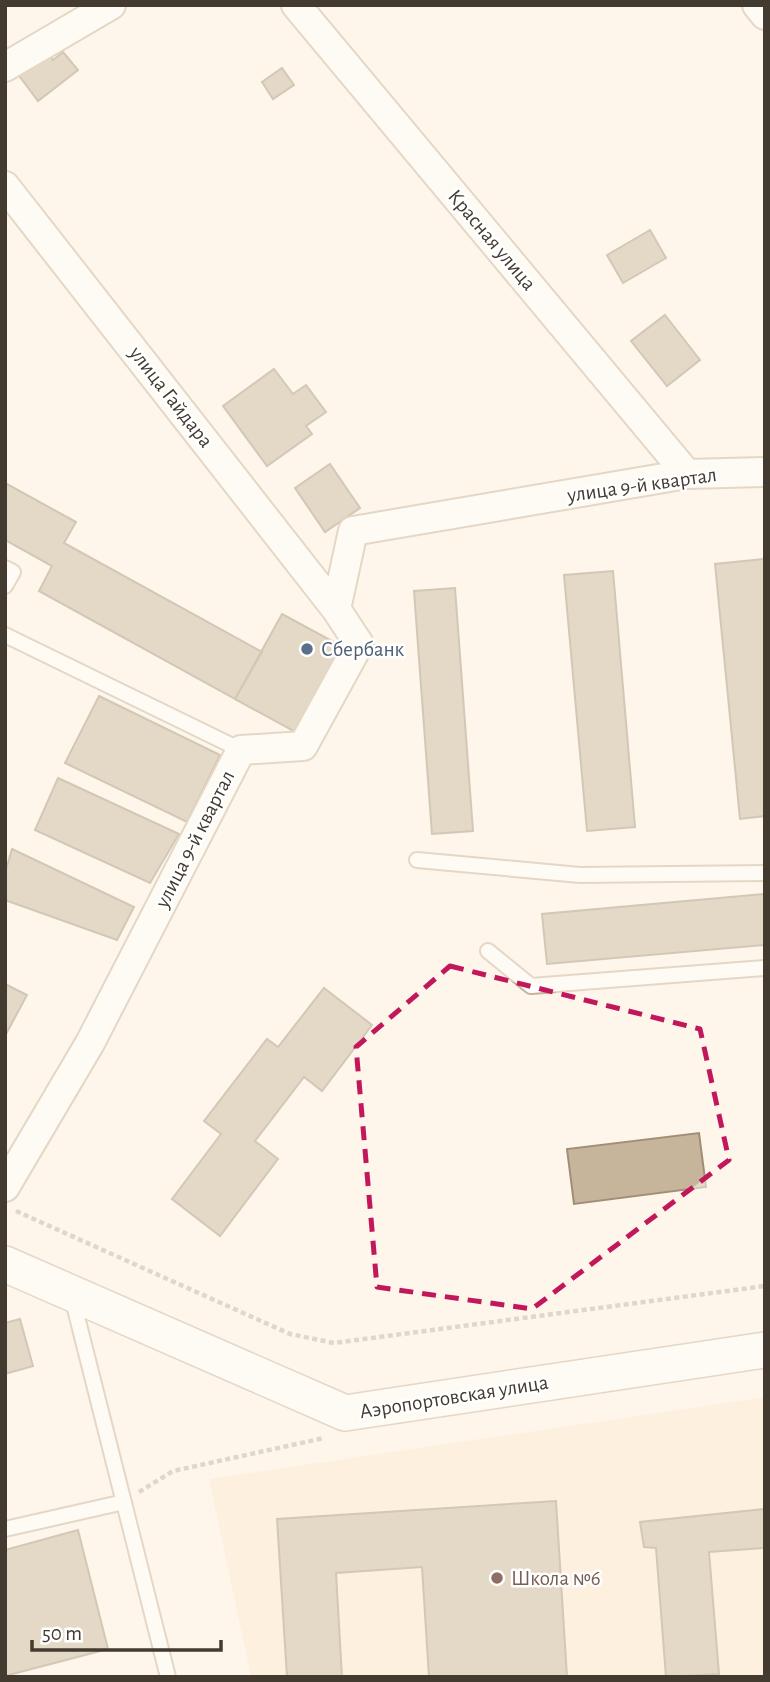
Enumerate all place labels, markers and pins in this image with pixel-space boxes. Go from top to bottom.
place label: Сбербанк [321,639,404,660]
marker: Сбербанк [299,641,315,657]
place label: Школа №6 [511,1568,601,1589]
marker: Школа №6 [489,1570,505,1586]

